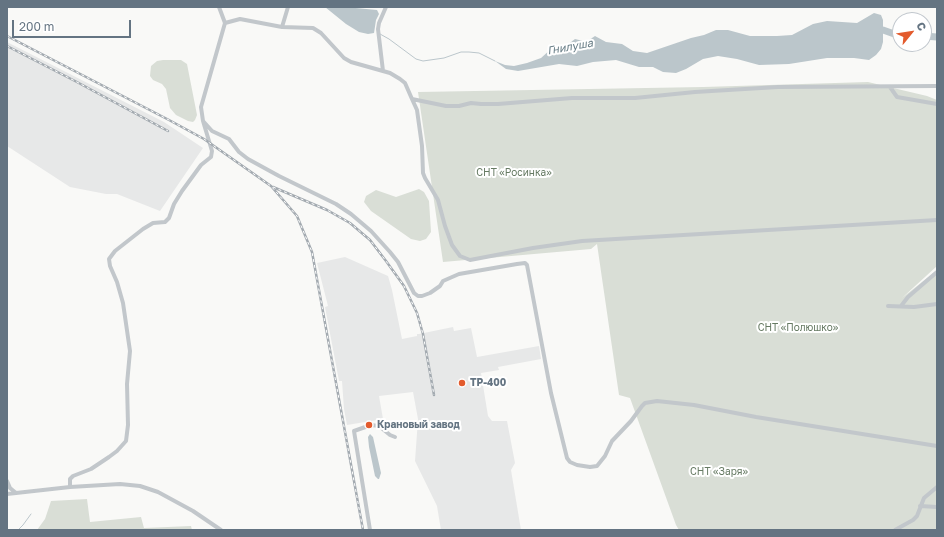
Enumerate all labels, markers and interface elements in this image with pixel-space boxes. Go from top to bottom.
scale bar [14,12,133,38]
north arrow [892,12,932,52]
text: 200 m [19,19,54,34]
text: С [914,20,930,33]
water label: Гнилуша [546,36,594,58]
park label: СНТ «Росинка» [476,167,552,179]
park label: СНТ «Полюшко» [758,322,838,334]
place label: ТР-400 [470,377,506,389]
marker: ТР-400 [457,378,467,388]
place label: Крановый завод [377,419,460,431]
marker: Крановый завод [364,420,374,430]
park label: СНТ «Заря» [690,466,748,478]

